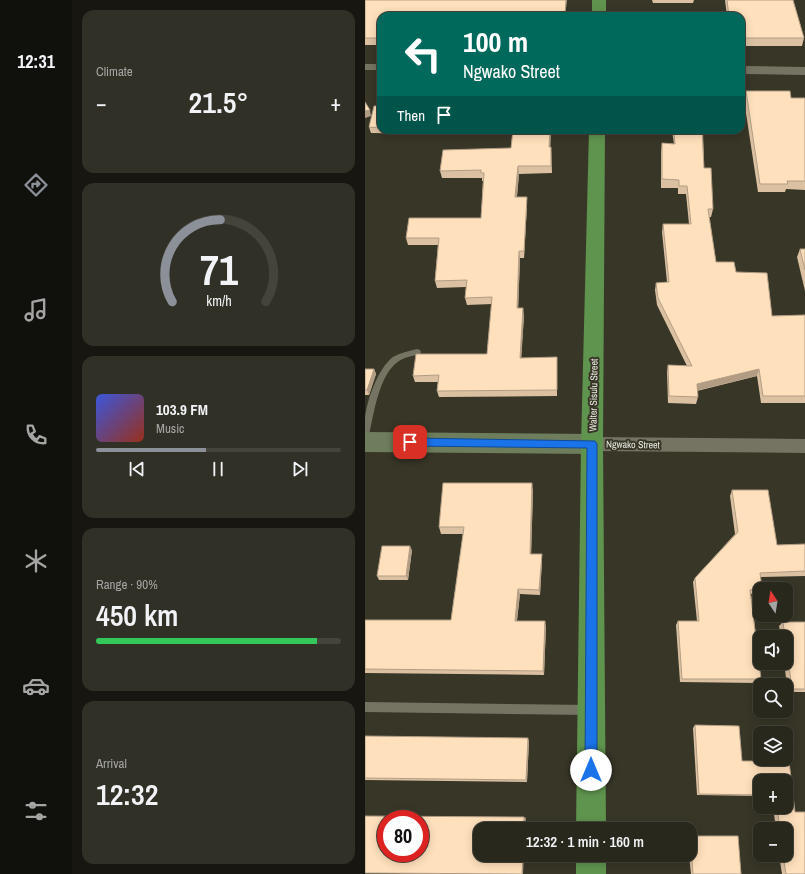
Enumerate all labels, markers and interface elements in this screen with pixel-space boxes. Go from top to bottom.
text: 100 m [463,23,528,61]
icon: left [397,28,449,80]
text: 12:31 [17,49,55,74]
text: Ngwako Street [463,59,560,84]
text: Climate [96,63,133,80]
text: 21.5° [189,82,248,122]
text: − [96,88,107,118]
text: + [330,88,341,118]
icon: arrive [433,104,455,126]
text: Then [397,105,425,126]
icon: directions [22,171,50,199]
text: 71 [200,242,237,298]
text: km/h [206,291,231,310]
icon: music [22,296,50,324]
street label: Walter Sisulu Street [586,358,601,431]
text: 103.9 FM [156,399,208,420]
text: Music [156,420,184,437]
icon: phone [22,421,50,449]
pin [393,425,427,459]
icon: arrive [399,431,421,453]
street label: Ngwako Street [606,438,661,451]
icon: previous [126,458,148,480]
icon: pause [207,458,229,480]
icon: next [289,458,311,480]
icon: climate [22,547,50,575]
text: Range · 90% [96,576,158,593]
north arrow [753,582,793,622]
map controls [753,582,793,862]
text: 450 km [96,595,178,635]
button: sound [753,630,793,670]
icon: car [22,672,50,700]
button: search [753,678,793,718]
button: layers [753,726,793,766]
position arrow [570,749,612,791]
text: Arrival [96,755,127,772]
text: 12:32 [96,774,158,814]
button: + [753,774,793,814]
icon: filters [22,797,50,825]
speed limit sign: 80 [377,810,429,862]
button: − [753,822,793,862]
text: 12:32 · 1 min · 160 m [526,831,644,852]

